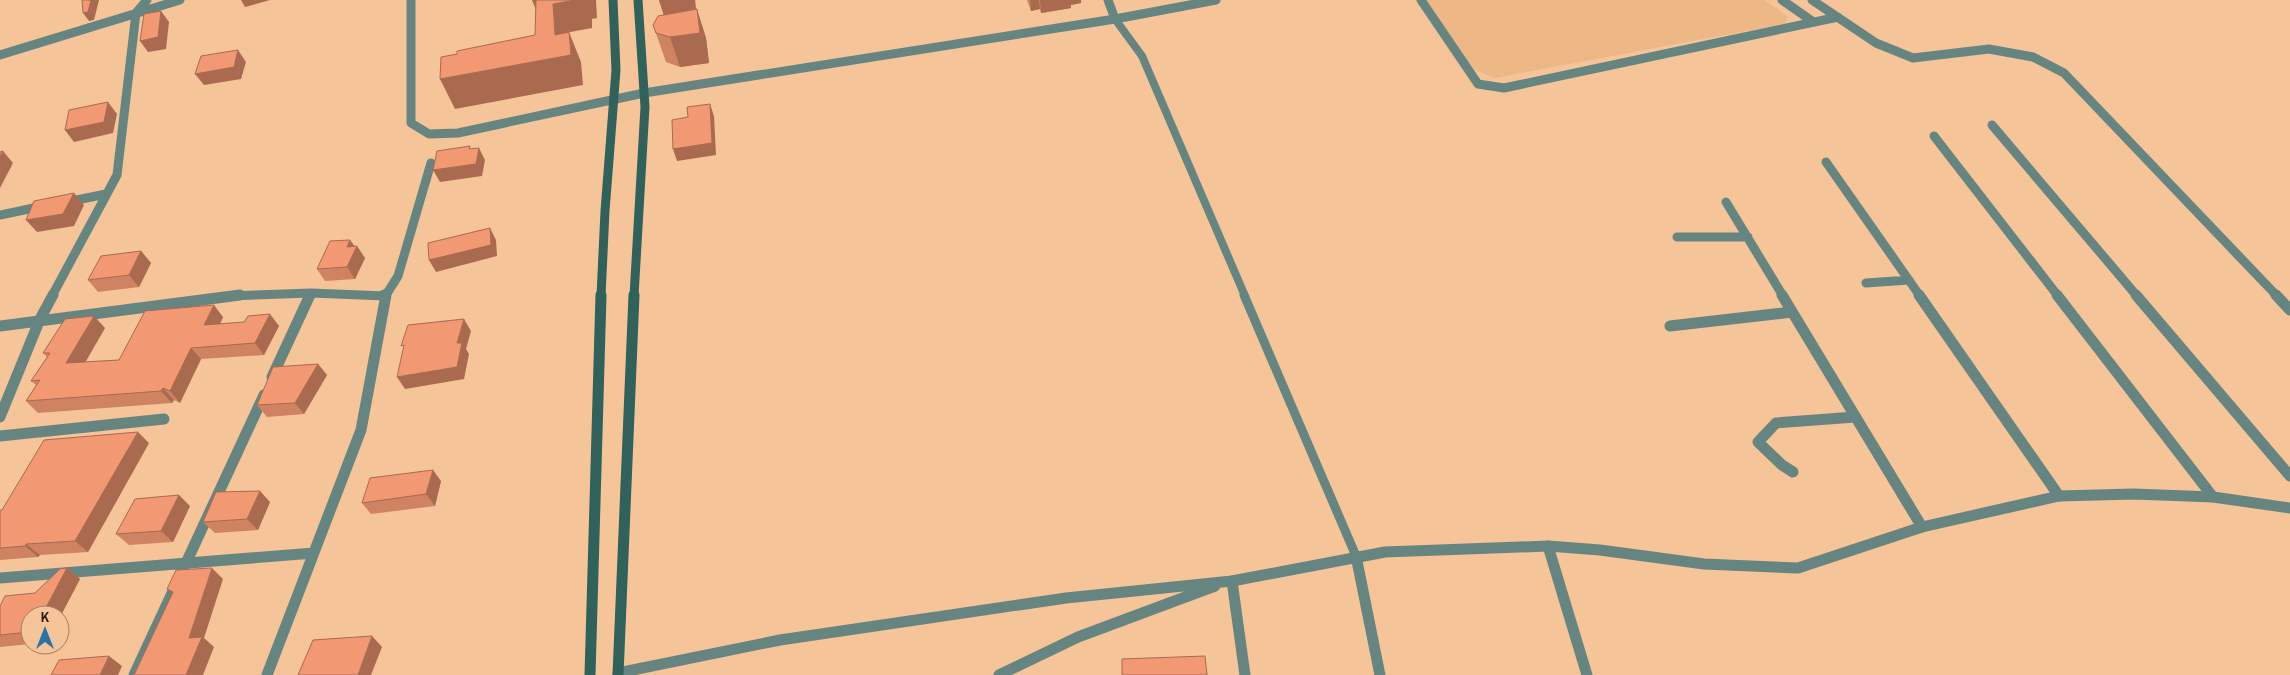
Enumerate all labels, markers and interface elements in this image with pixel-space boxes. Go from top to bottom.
north arrow [20,605,70,655]
text: K [41,608,50,626]

